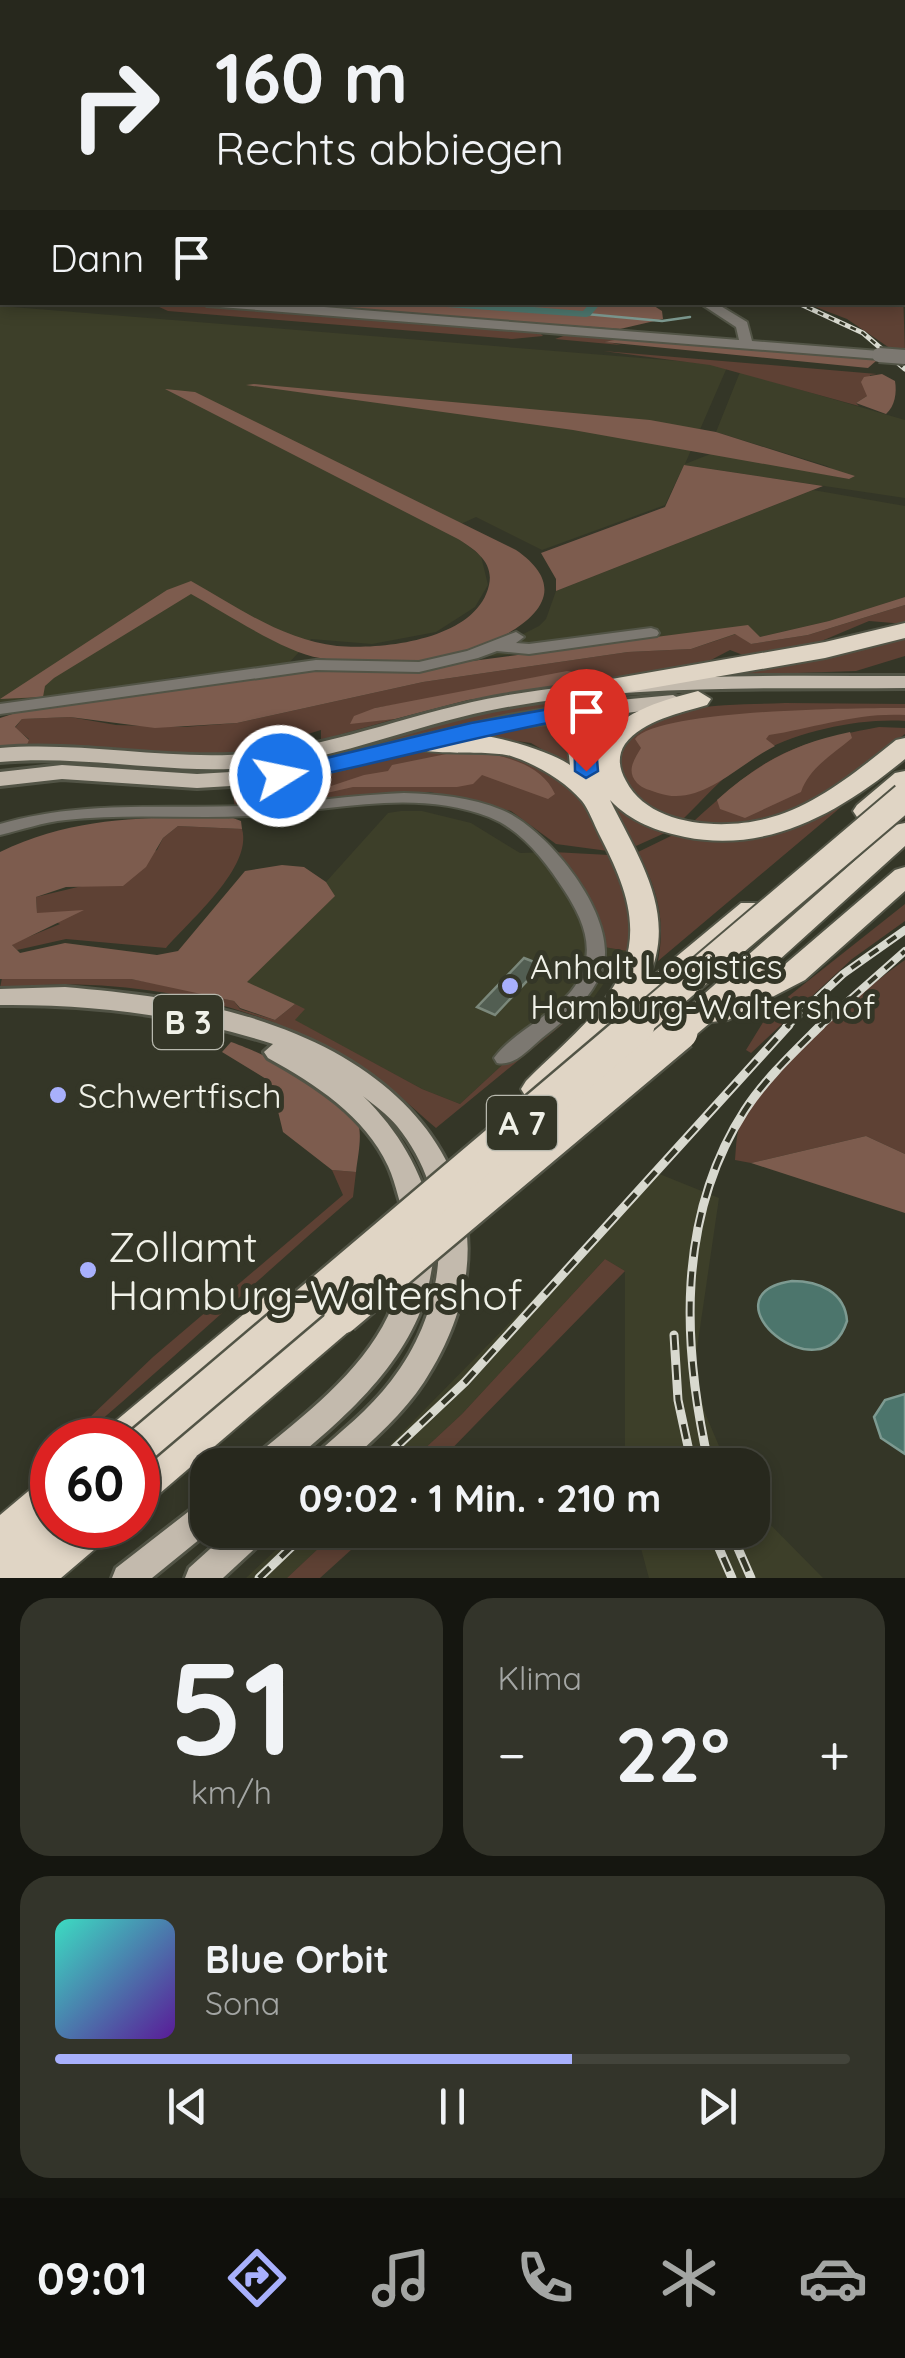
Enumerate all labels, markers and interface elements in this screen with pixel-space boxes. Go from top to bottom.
text: 160 m [215,33,408,121]
icon: right [50,40,180,170]
text: Rechts abbiegen [215,120,564,176]
icon: arrive [164,230,219,285]
text: Dann [50,234,144,282]
pin [544,669,629,772]
icon: arrive [559,684,614,739]
position arrow [228,724,332,828]
place label: Anhalt Logistics Hamburg-Waltershof [530,944,876,1028]
marker: Anhalt Logistics Hamburg-Waltershof [499,975,521,997]
road number: B 3 [153,995,223,1049]
place label: Schwertfisch [78,1073,282,1117]
marker: Schwertfisch [47,1084,69,1106]
road number: A 7 [487,1096,557,1150]
place label: Zollamt Hamburg-Waltershof [108,1220,523,1321]
marker: Zollamt Hamburg-Waltershof [77,1259,99,1281]
speed limit sign: 60 [30,1418,160,1548]
text: 09:02 · 1 Min. · 210 m [299,1474,661,1522]
text: 51 [169,1625,294,1788]
text: Klima [498,1658,582,1698]
text: 22° [615,1707,730,1801]
text: − [498,1720,526,1789]
text: + [819,1720,850,1789]
text: km/h [191,1772,272,1812]
text: Blue Orbit [205,1935,389,1983]
text: Sona [205,1983,280,2023]
icon: previous [160,2079,215,2134]
icon: pause [425,2079,480,2134]
icon: next [690,2079,745,2134]
icon: directions [222,2243,292,2313]
icon: music [366,2243,436,2313]
icon: phone [510,2243,580,2313]
icon: climate [654,2243,724,2313]
icon: car [798,2243,868,2313]
text: 09:01 [37,2250,148,2306]

